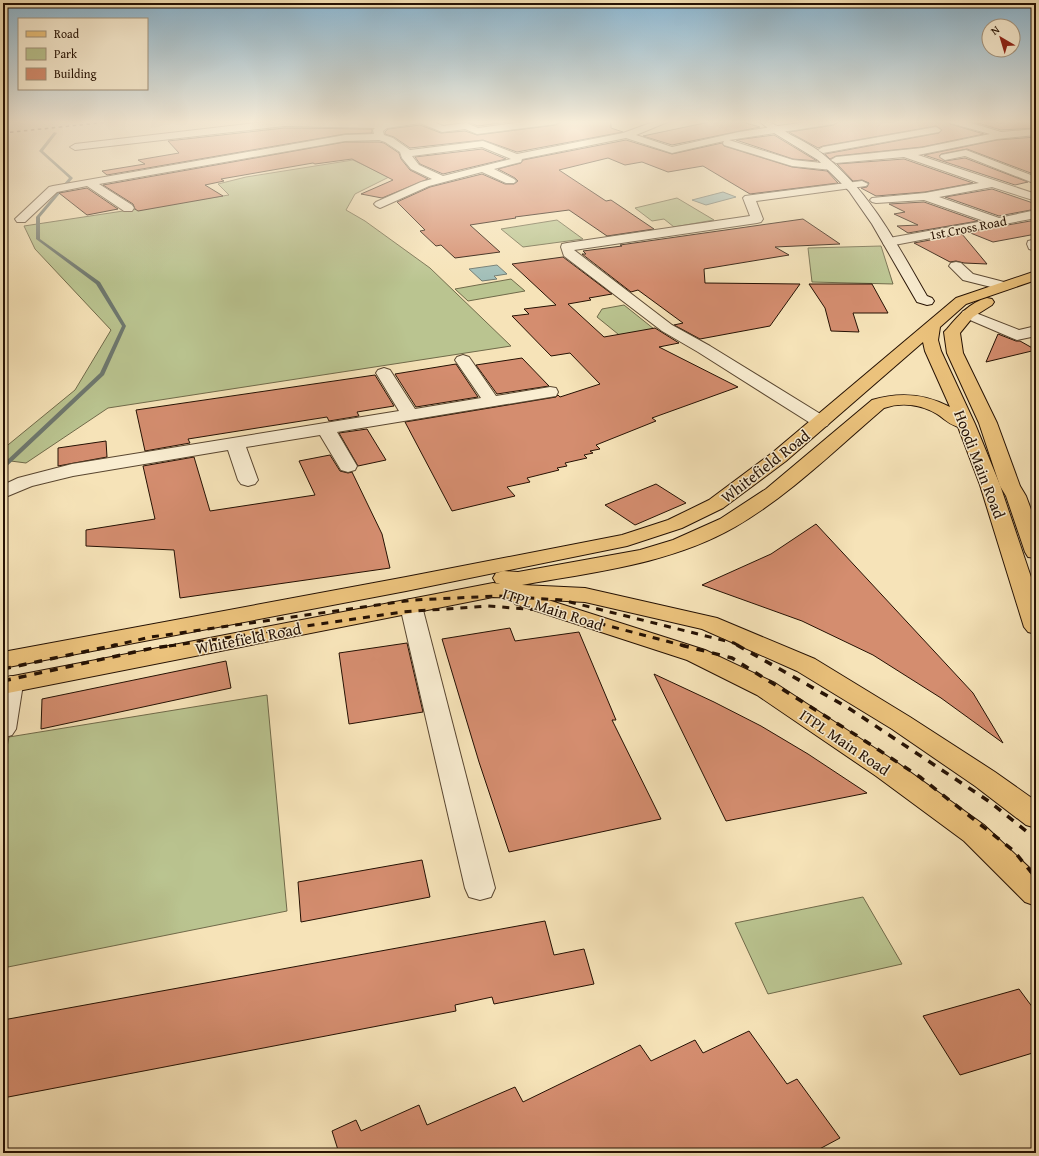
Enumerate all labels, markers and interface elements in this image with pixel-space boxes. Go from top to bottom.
legend [18,18,148,90]
north arrow [981,18,1021,58]
text: N [987,21,1003,39]
text: Road [54,25,80,42]
text: Park [54,45,78,62]
text: Building [54,65,97,82]
street label: 1st Cross Road [928,211,1008,245]
street label: Hoodi Main Road [948,406,1012,522]
street label: Whitefield Road [715,423,815,509]
street label: ITPL Main Road [499,581,607,637]
street label: Whitefield Road [193,616,303,660]
street label: ITPL Main Road [795,703,896,782]

